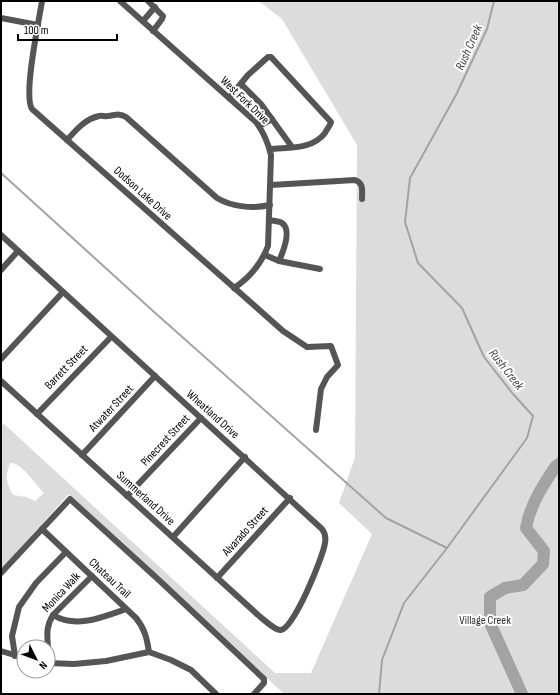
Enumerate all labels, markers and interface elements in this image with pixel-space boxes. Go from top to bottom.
scale bar [18,16,117,42]
water label: Rush Creek [452,21,486,73]
text: 100 m [24,23,49,38]
street label: West Fork Drive [217,73,272,128]
street label: Dodson Lake Drive [110,163,175,224]
street label: Barrett Street [42,342,91,393]
water label: Rush Creek [485,346,528,394]
street label: Atwater Street [85,381,137,436]
street label: Wheatland Drive [183,387,242,442]
street label: Pinecrest Street [138,411,193,469]
street label: Summerland Drive [113,468,178,529]
street label: Alvarado Street [218,503,272,560]
street label: Chateau Trail [86,555,134,602]
street label: Monica Walk [39,569,84,616]
park label: Village Creek [459,613,511,628]
north arrow [16,639,56,679]
text: N [36,659,50,672]

